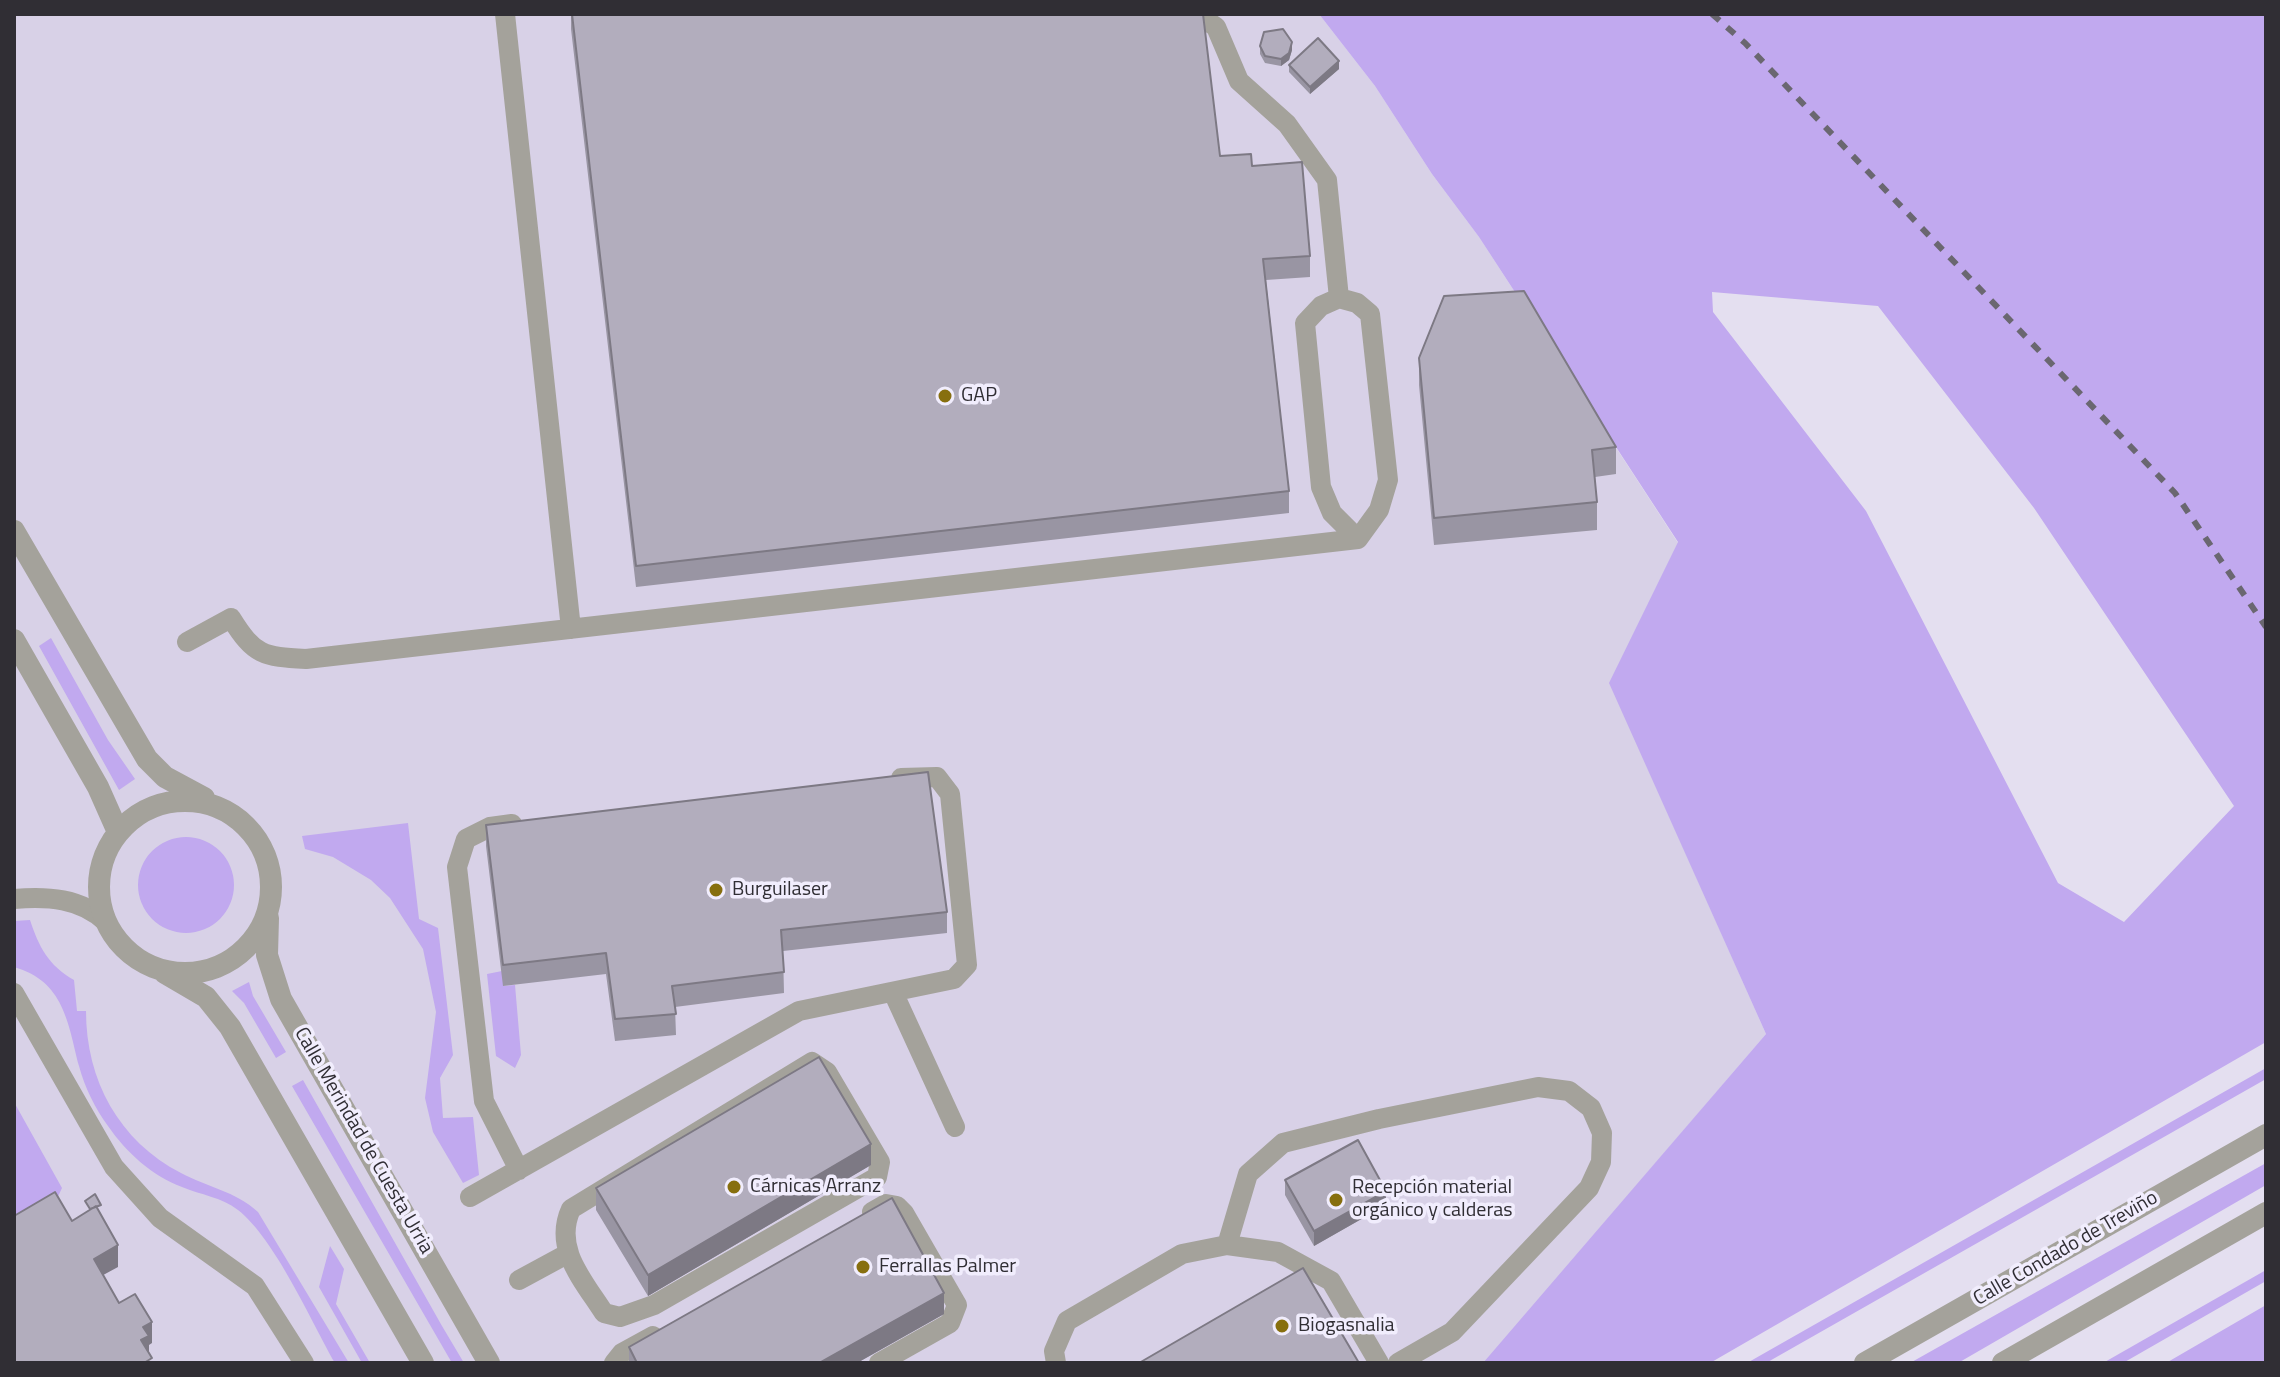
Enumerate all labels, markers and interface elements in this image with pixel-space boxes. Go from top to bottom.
place label: GAP [961,384,997,408]
marker: GAP [936,387,954,405]
place label: Burguilaser [732,878,828,902]
marker: Burguilaser [707,881,725,899]
street label: Calle Merindad de Cuesta Urria [288,1024,438,1258]
place label: Cárnicas Arranz [750,1175,881,1199]
place label: Recepción material orgánico y calderas [1352,1176,1513,1223]
marker: Cárnicas Arranz [725,1178,743,1196]
street label: Calle Condado de Treviño [1970,1186,2162,1312]
marker: Recepción material orgánico y calderas [1327,1191,1345,1209]
place label: Ferrallas Palmer [879,1255,1016,1279]
marker: Ferrallas Palmer [854,1258,872,1276]
place label: Biogasnalia [1298,1314,1395,1338]
marker: Biogasnalia [1273,1317,1291,1335]

